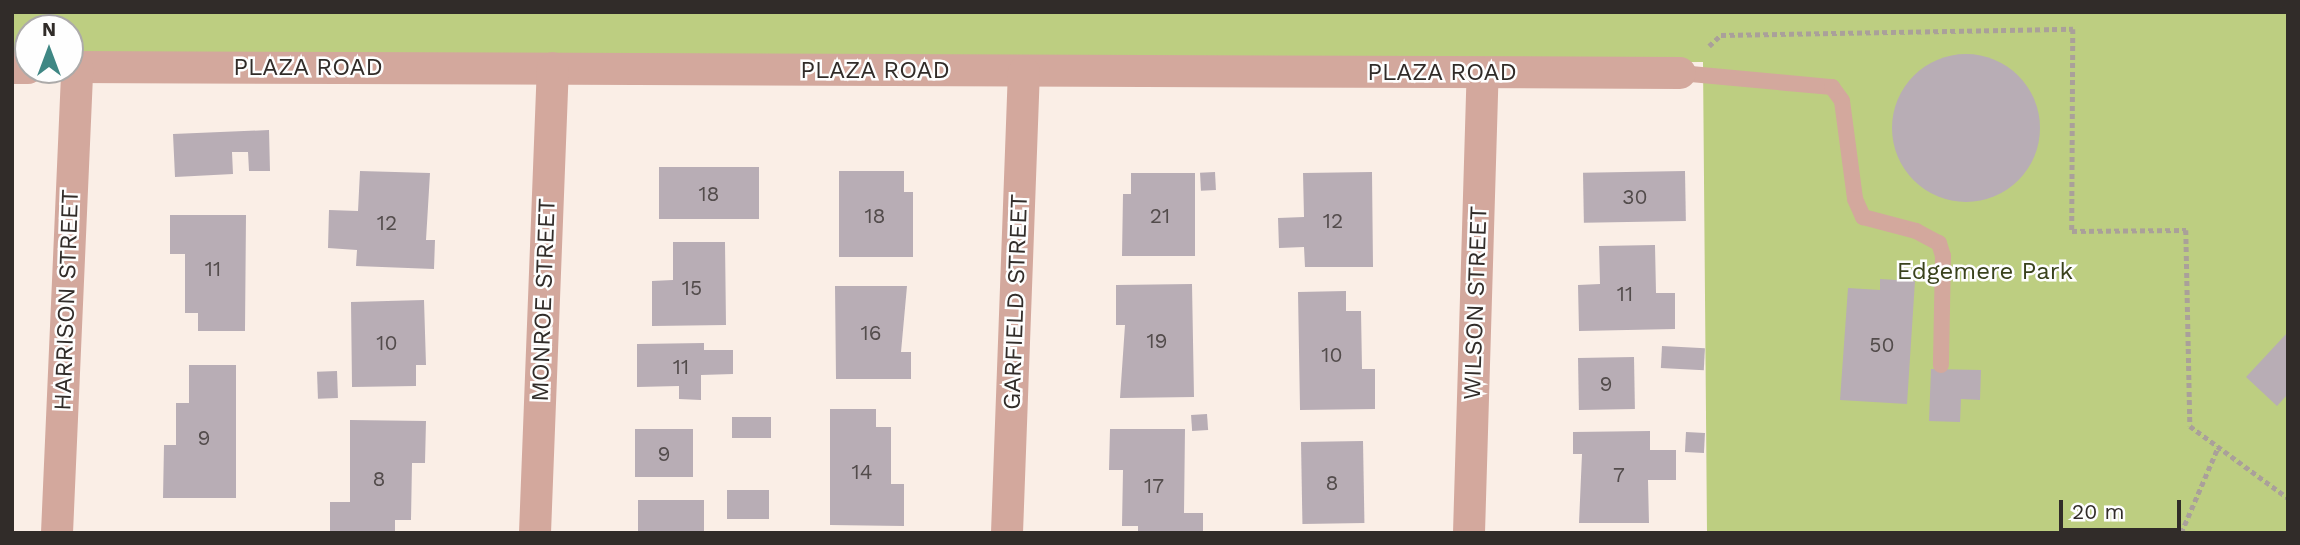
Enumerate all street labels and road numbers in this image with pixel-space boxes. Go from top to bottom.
street label: PLAZA ROAD [233,54,383,82]
street label: PLAZA ROAD [800,57,950,85]
street label: PLAZA ROAD [1367,59,1517,87]
street label: HARRISON STREET [49,189,85,411]
street label: GARFIELD STREET [998,193,1034,411]
street label: MONROE STREET [526,198,562,402]
street label: WILSON STREET [1458,206,1494,400]

